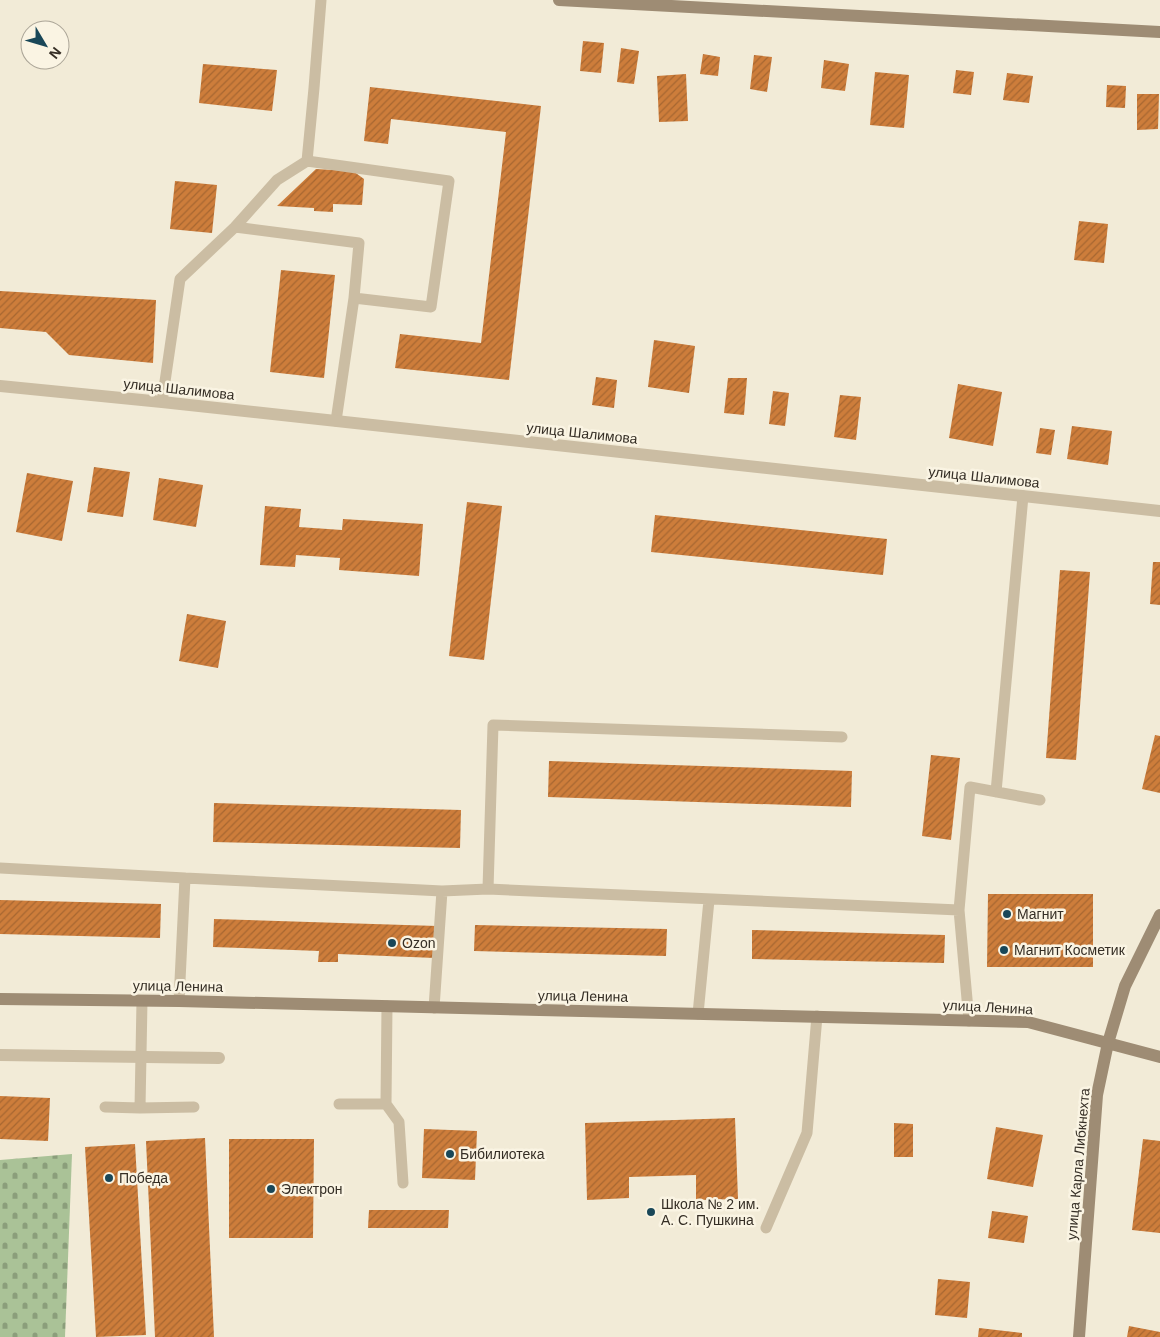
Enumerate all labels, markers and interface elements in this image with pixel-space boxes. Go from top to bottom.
north arrow [20,20,70,70]
text: N [46,44,65,62]
street label: улица Шалимова [123,375,235,403]
street label: улица Шалимова [526,419,638,447]
street label: улица Шалимова [928,463,1040,491]
place label: Магнит [1017,906,1064,922]
marker: Магнит [1001,908,1013,920]
place label: Ozon [402,935,435,951]
marker: Ozon [386,937,398,949]
place label: Магнит Косметик [1014,942,1126,958]
marker: Магнит Косметик [998,944,1010,956]
street label: улица Ленина [133,977,224,995]
street label: улица Ленина [538,987,629,1005]
street label: улица Ленина [942,997,1034,1017]
street label: улица Карла Либкнехта [1063,1087,1093,1241]
place label: Бибилиотека [460,1146,545,1162]
marker: Бибилиотека [444,1148,456,1160]
place label: Победа [119,1170,168,1186]
marker: Победа [103,1172,115,1184]
place label: Электрон [281,1181,343,1197]
marker: Электрон [265,1183,277,1195]
place label: Школа № 2 им. А. С. Пушкина [661,1196,759,1228]
marker: Школа № 2 им. А. С. Пушкина [645,1206,657,1218]

